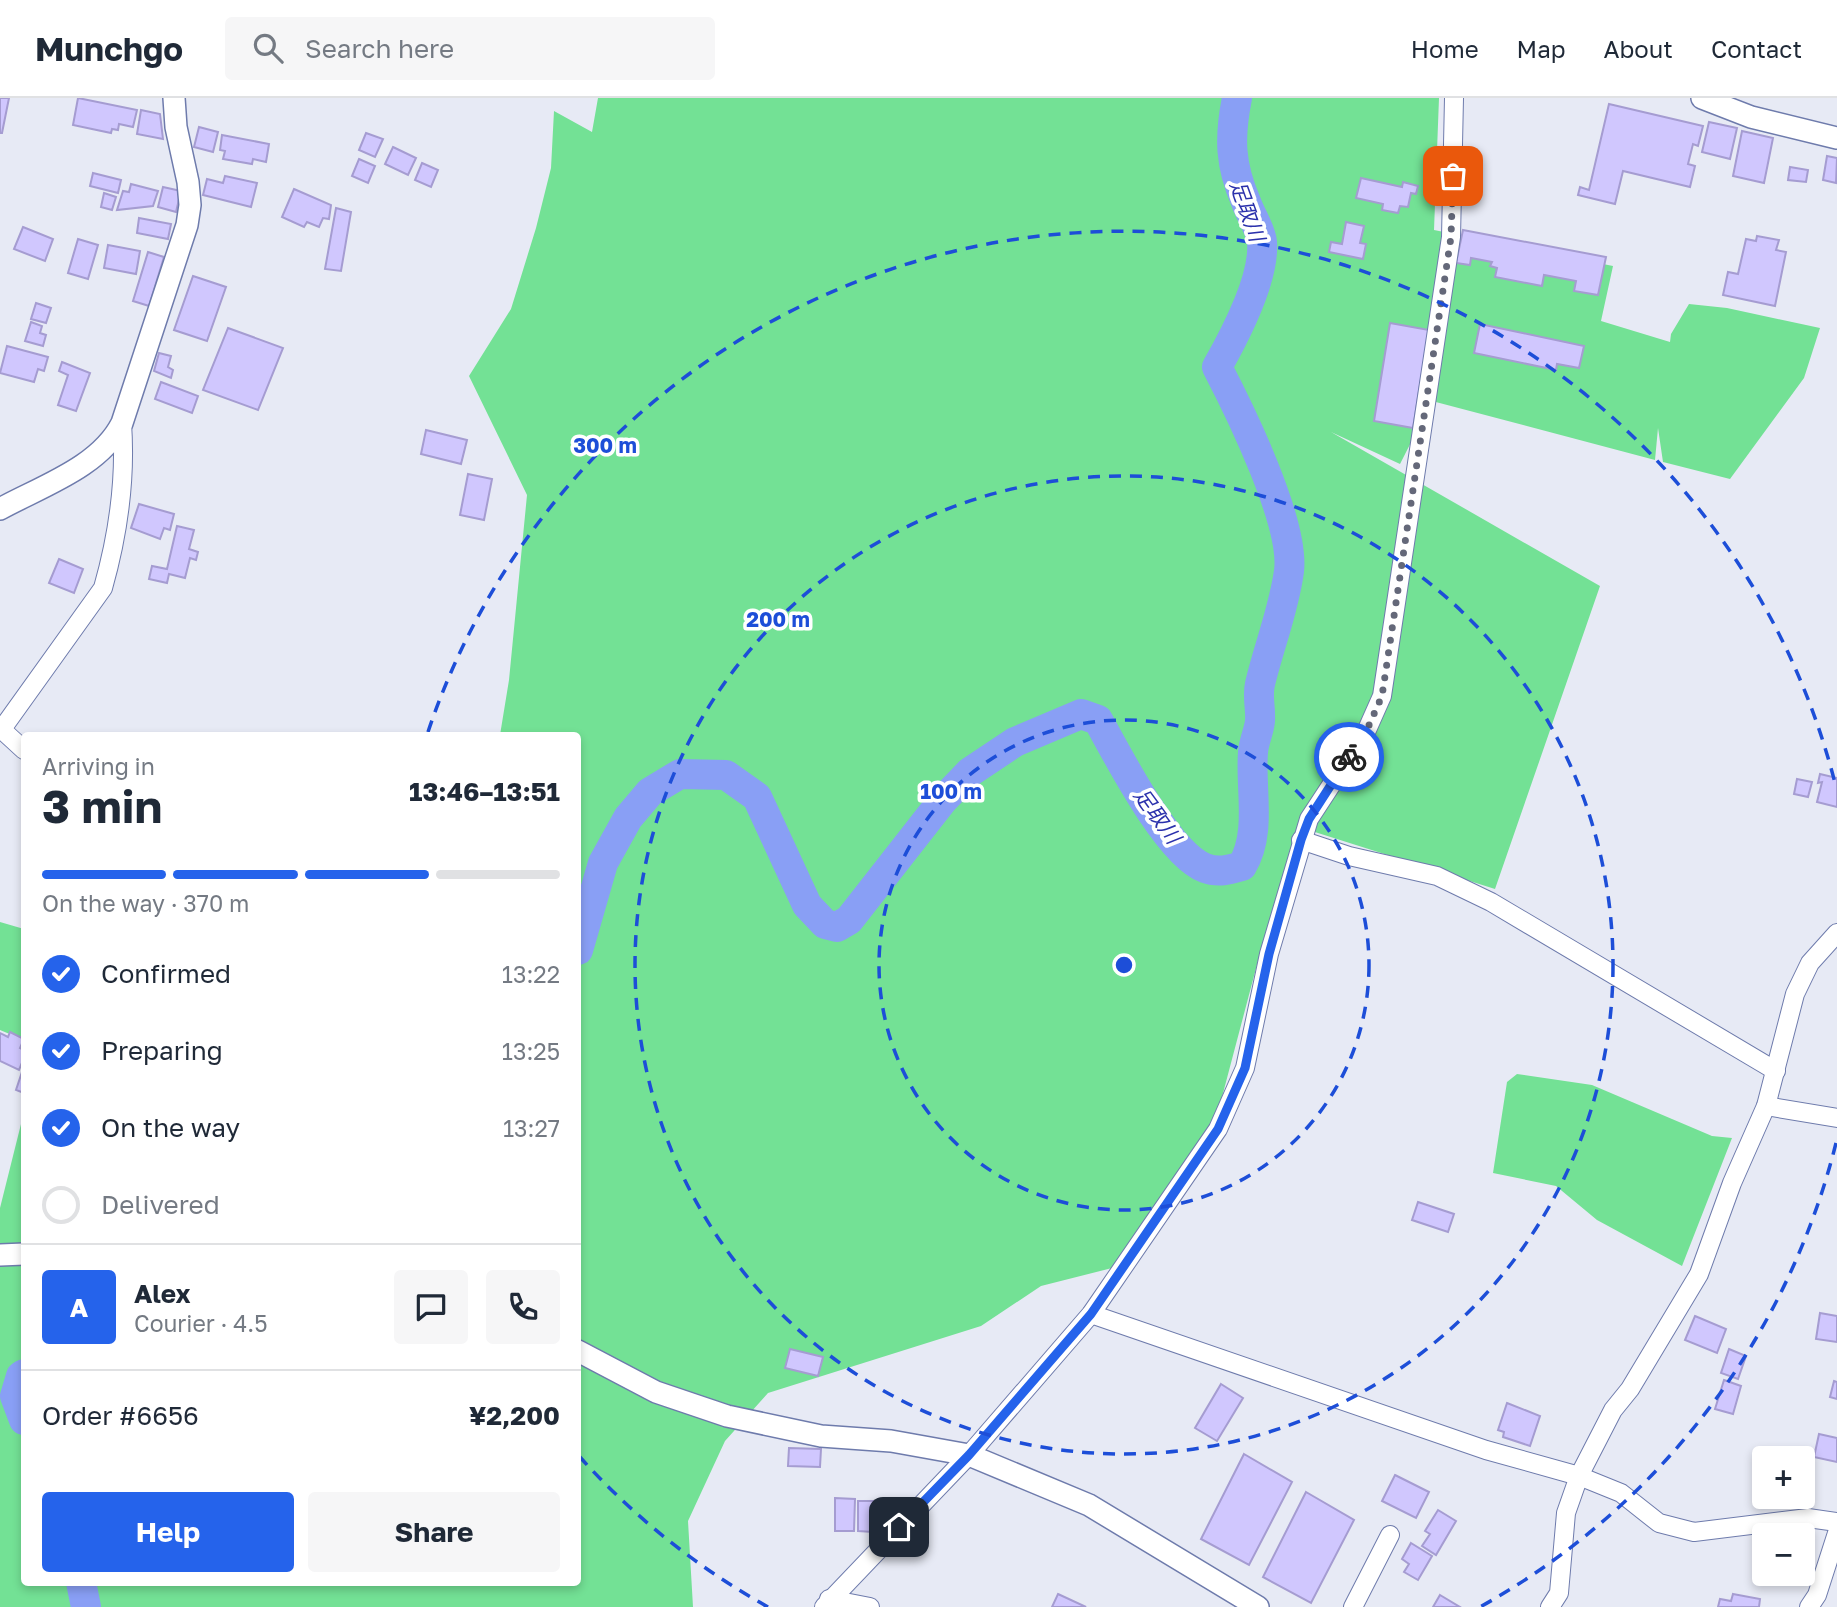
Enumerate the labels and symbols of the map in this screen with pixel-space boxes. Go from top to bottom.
pin [1423,146,1483,206]
water label: 足取川 [1225,177,1272,247]
text: 300 m [573,432,637,458]
text: 200 m [746,606,810,632]
courier [1314,722,1384,792]
text: 100 m [920,778,982,804]
water label: 足取川 [1129,782,1188,850]
centre of rings [1112,953,1136,977]
pin [869,1497,929,1557]

